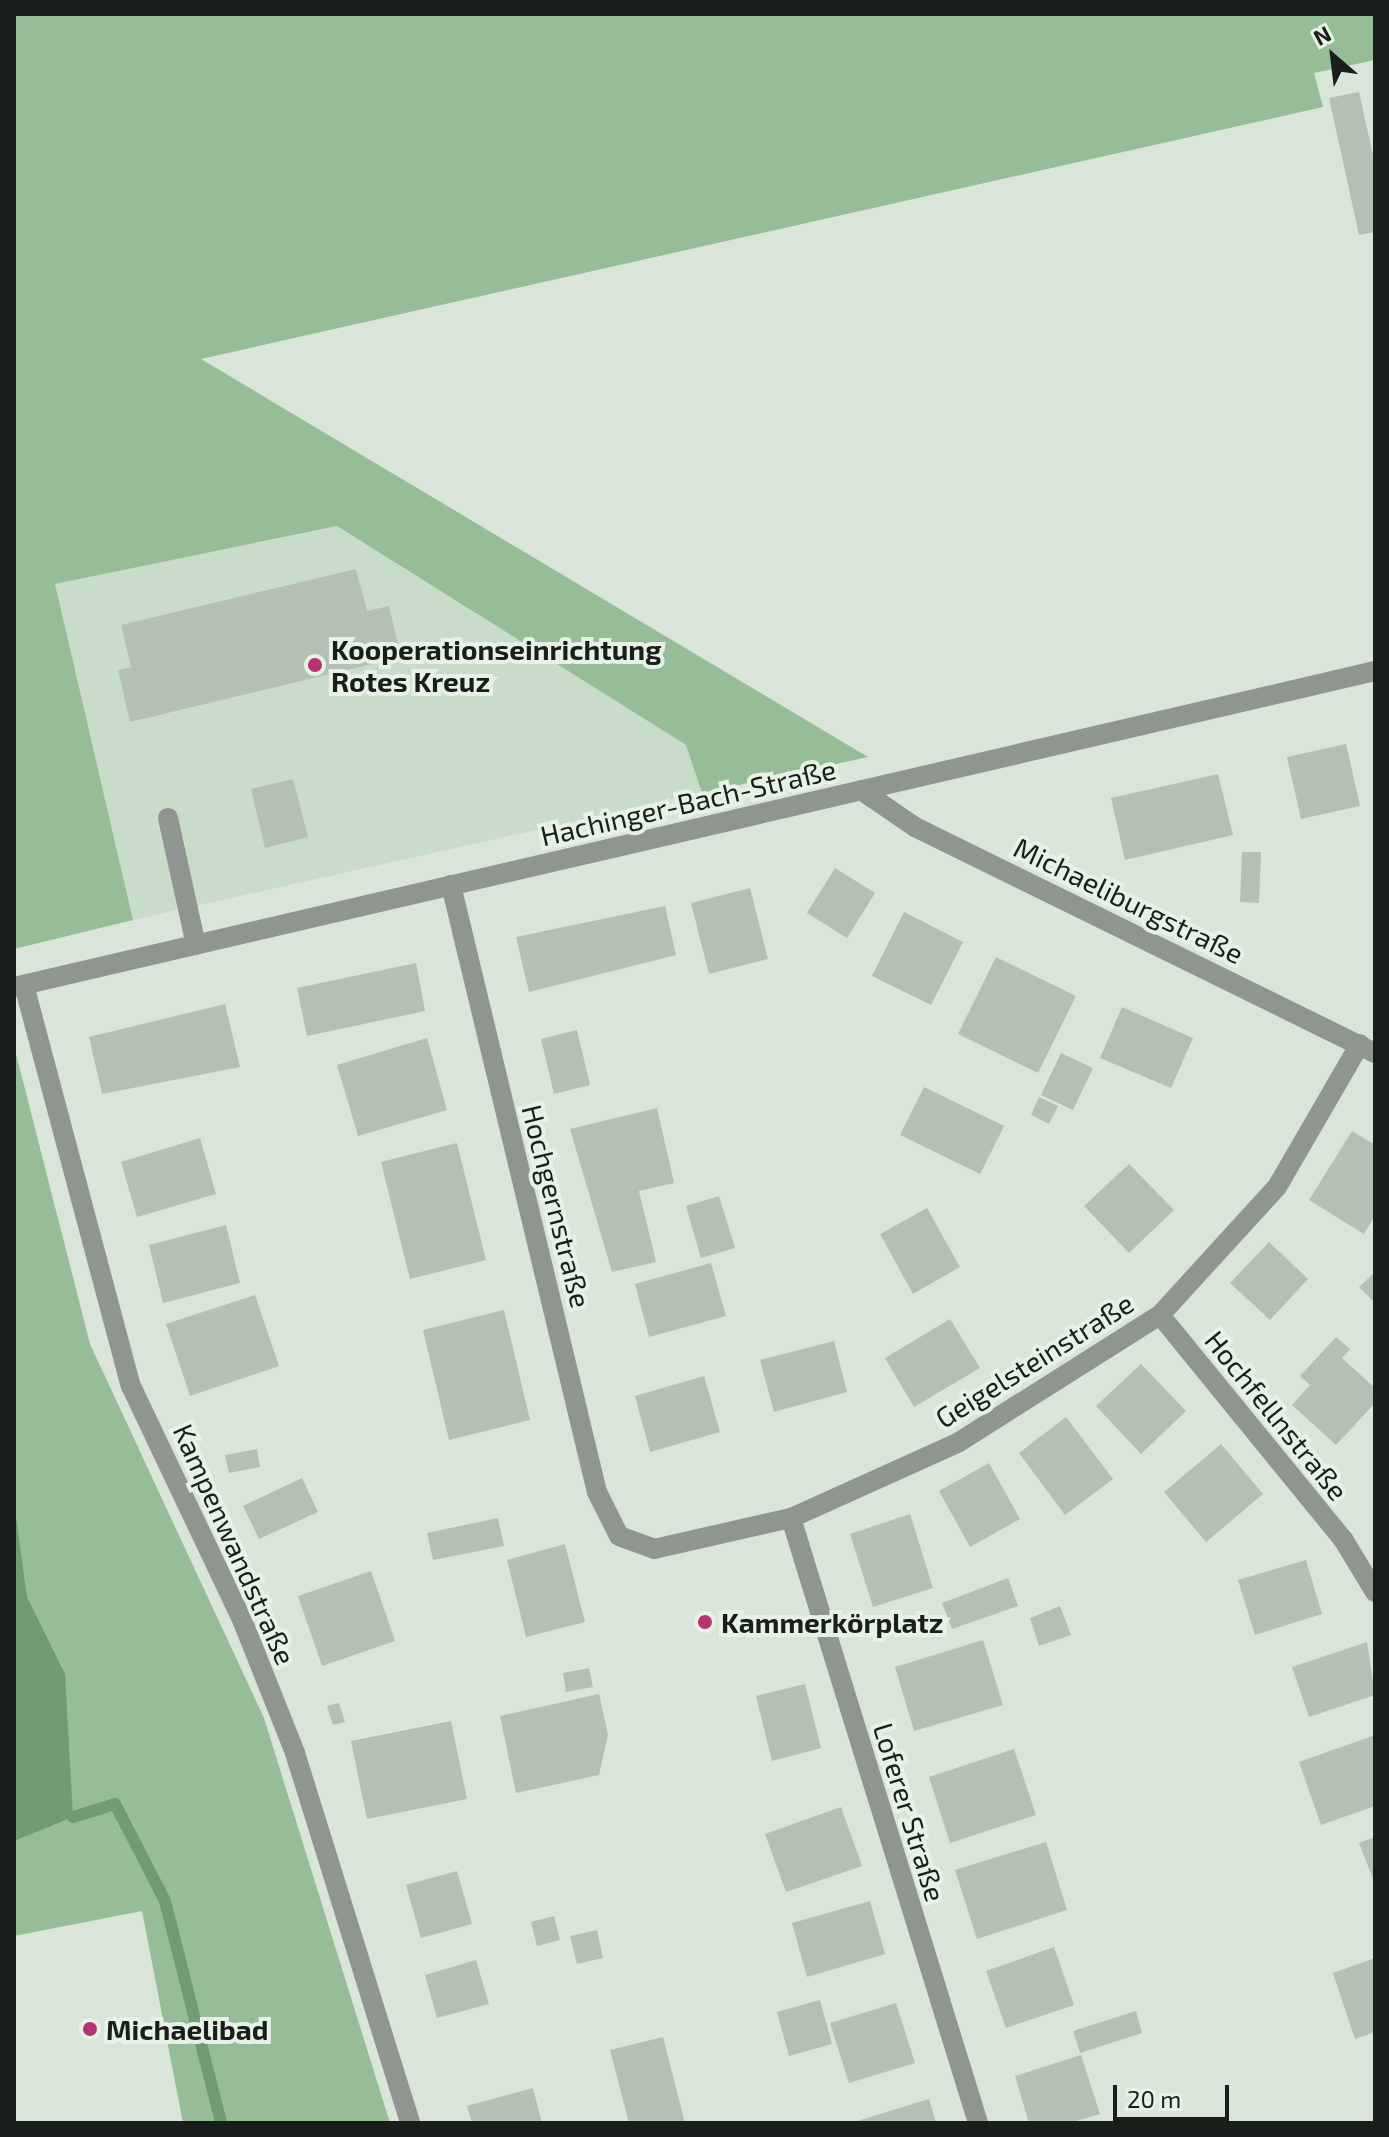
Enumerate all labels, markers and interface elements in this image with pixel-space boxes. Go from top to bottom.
north arrow [1293,16,1373,96]
text: N [1309,20,1335,50]
place label: Kooperationseinrichtung Rotes Kreuz [331,632,661,698]
marker: Kooperationseinrichtung Rotes Kreuz [306,656,324,674]
street label: Hachinger-Bach-Straße [537,752,839,852]
street label: Michaeliburgstraße [1009,830,1249,970]
street label: Hochgernstraße [516,1101,598,1311]
street label: Geigelsteinstraße [929,1286,1139,1434]
street label: Hochfellnstraße [1198,1323,1356,1507]
street label: Kampenwandstraße [167,1418,303,1670]
place label: Kammerkörplatz [721,1605,944,1639]
marker: Kammerkörplatz [696,1613,714,1631]
street label: Loferer Straße [867,1718,953,1906]
place label: Michaelibad [106,2012,268,2046]
marker: Michaelibad [81,2020,99,2038]
scale bar [1117,2069,1233,2119]
text: 20 m [1127,2084,1181,2113]

